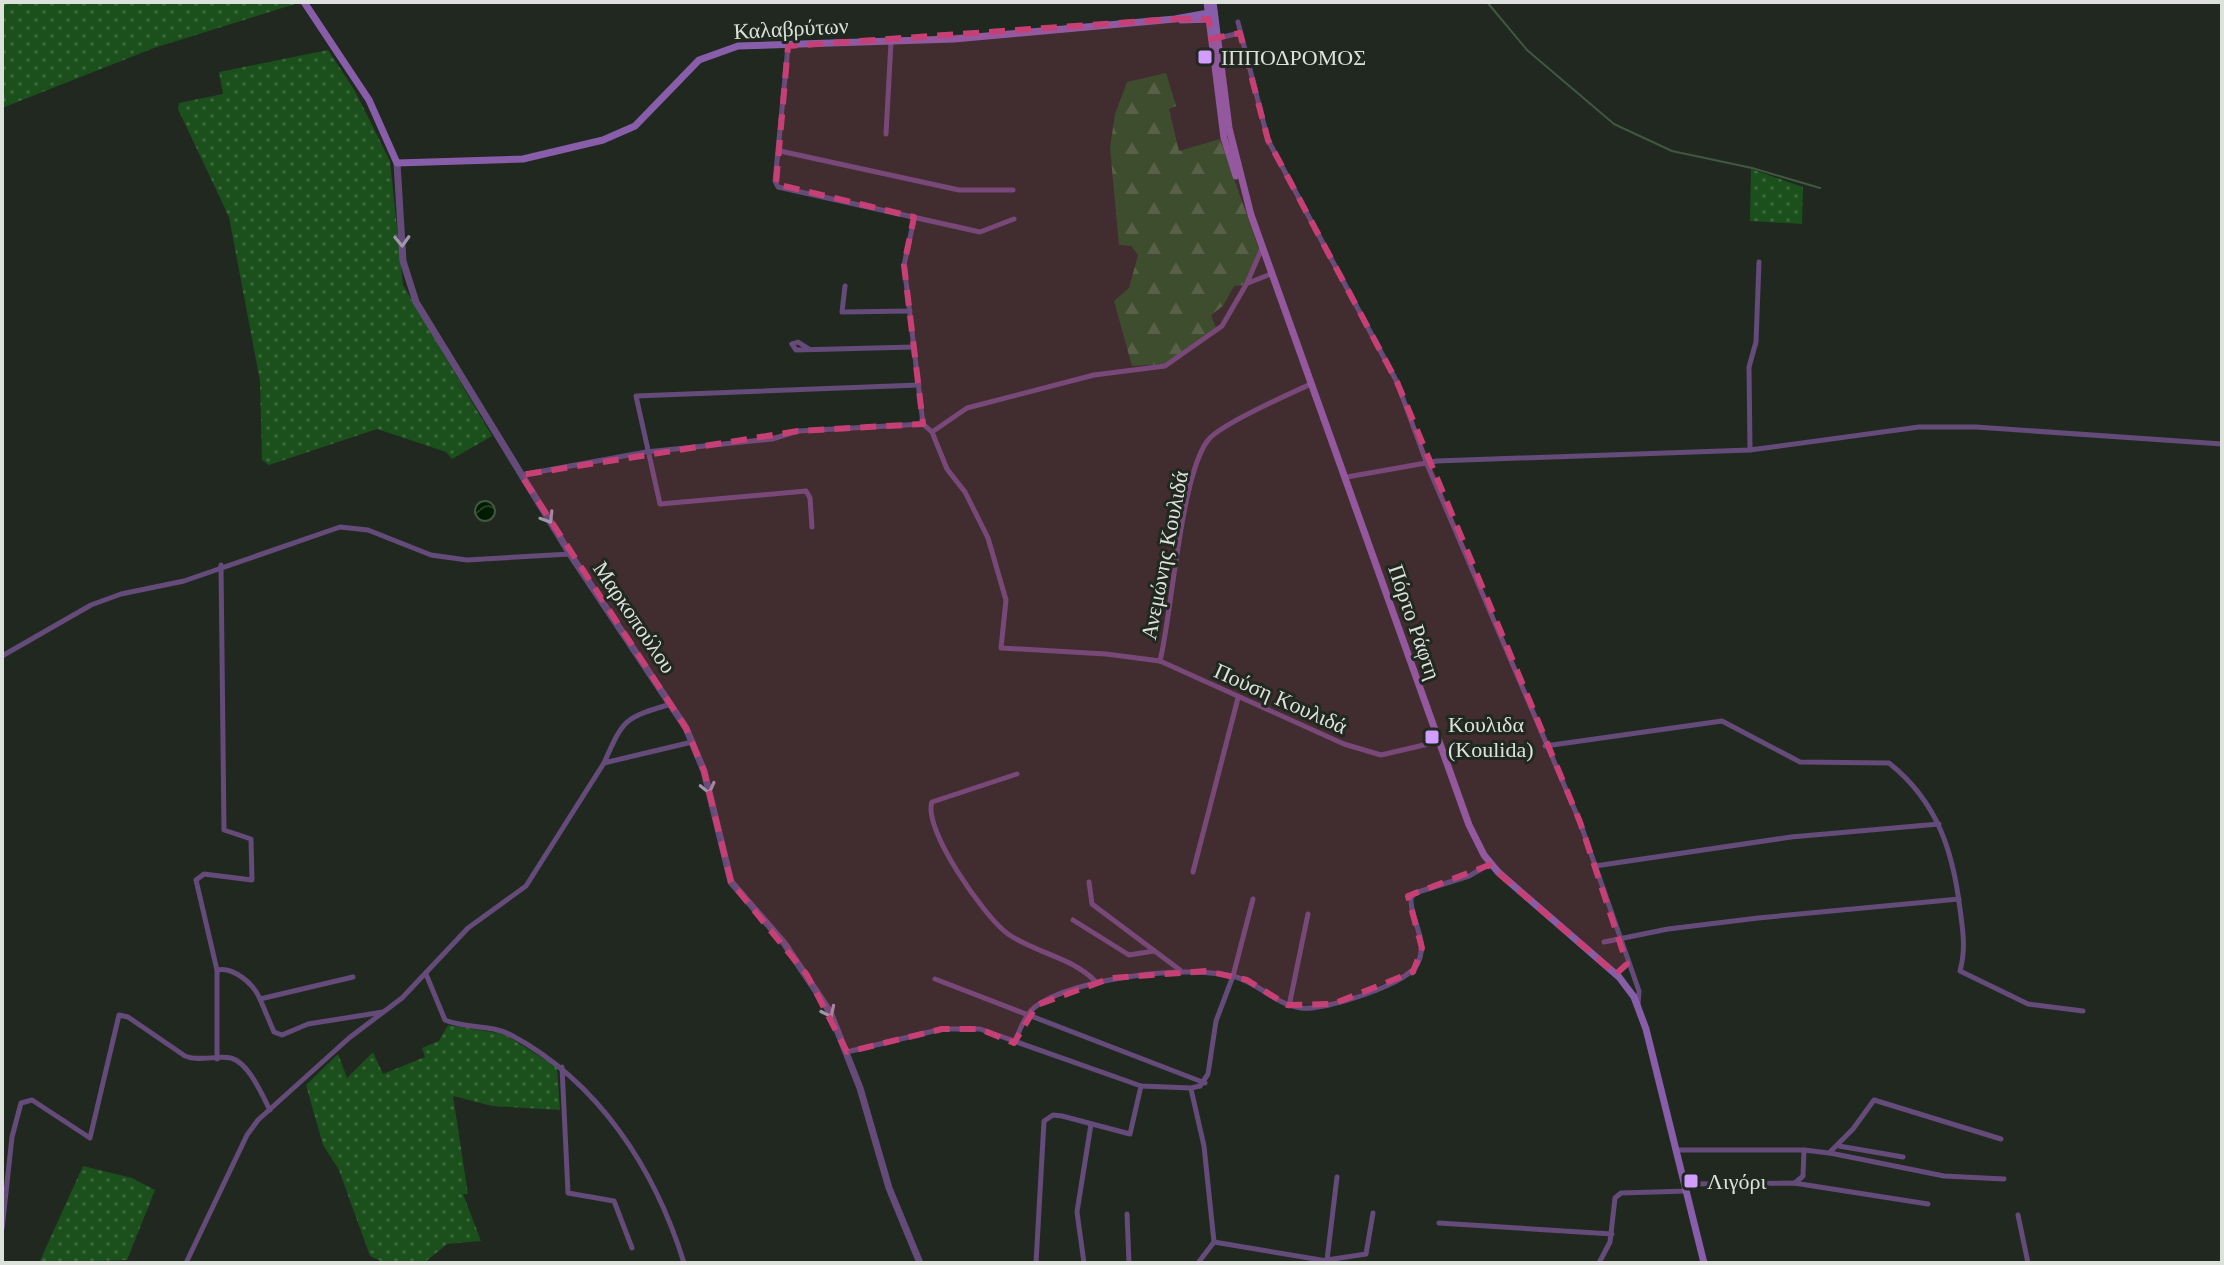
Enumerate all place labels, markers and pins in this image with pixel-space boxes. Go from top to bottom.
place label: ΙΠΠΟΔΡΟΜΟΣ [1221,45,1366,70]
marker: ΙΠΠΟΔΡΟΜΟΣ [1196,48,1214,66]
place label: Κουλιδα (Koulida) [1448,712,1534,762]
marker: Κουλιδα (Koulida) [1423,728,1441,746]
place label: Λιγόρι [1707,1169,1767,1194]
marker: Λιγόρι [1682,1172,1700,1190]

